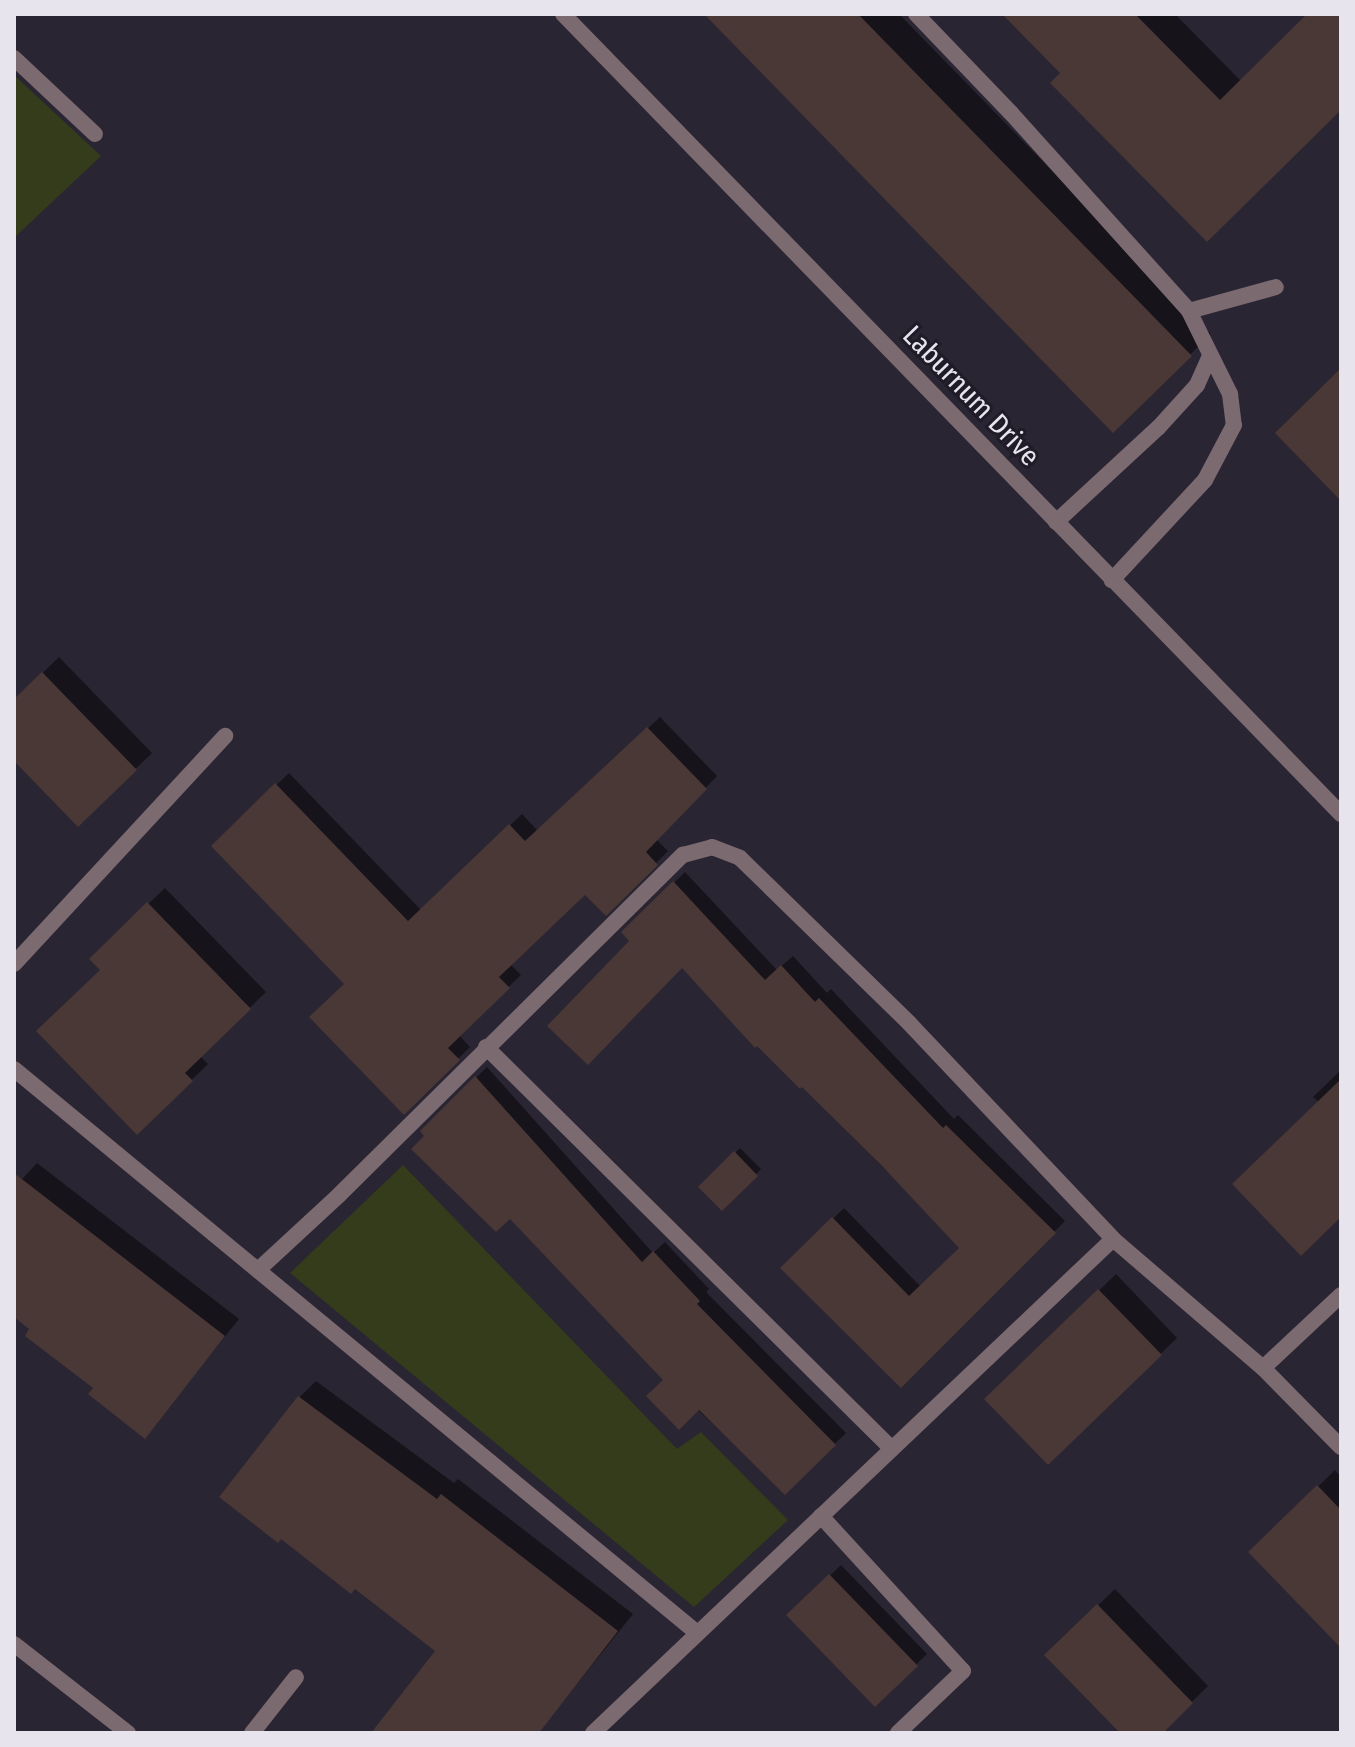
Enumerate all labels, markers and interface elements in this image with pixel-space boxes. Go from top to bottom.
street label: Laburnum Drive [896,319,1046,473]

